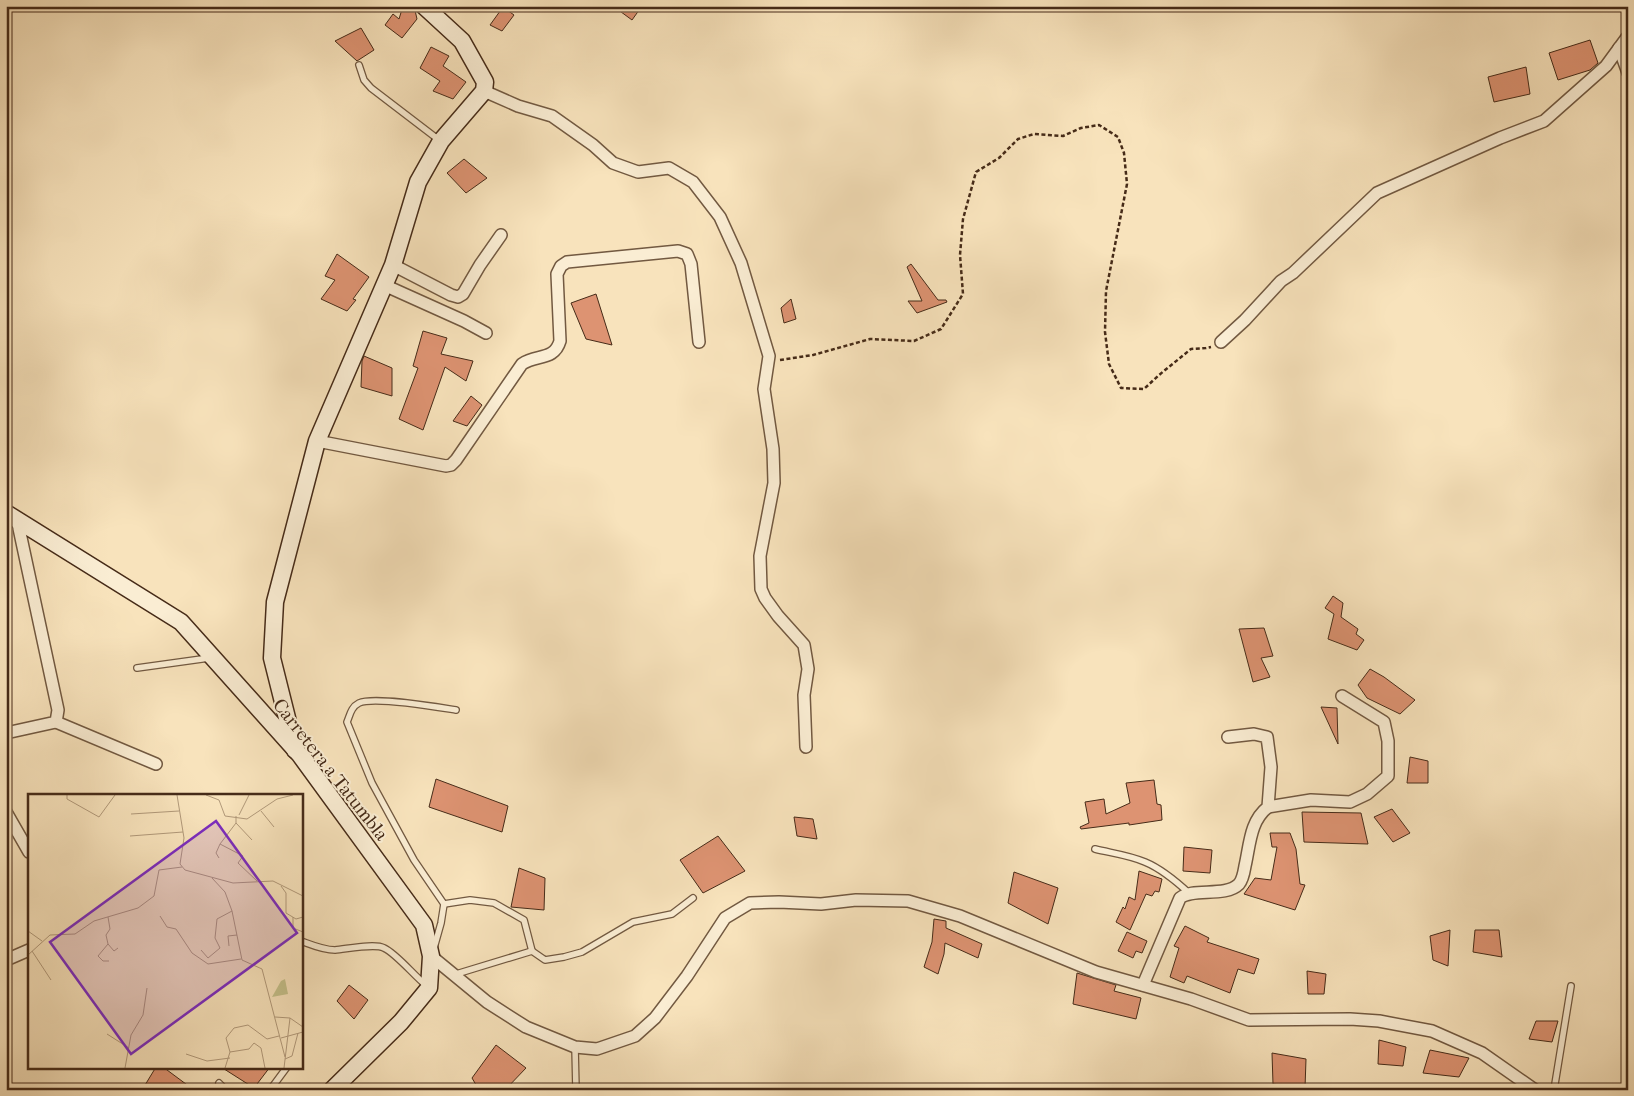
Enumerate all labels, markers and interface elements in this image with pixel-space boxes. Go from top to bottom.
street label: Carretera a Tatumbla [268,694,393,845]
inset map [28,794,302,1068]

